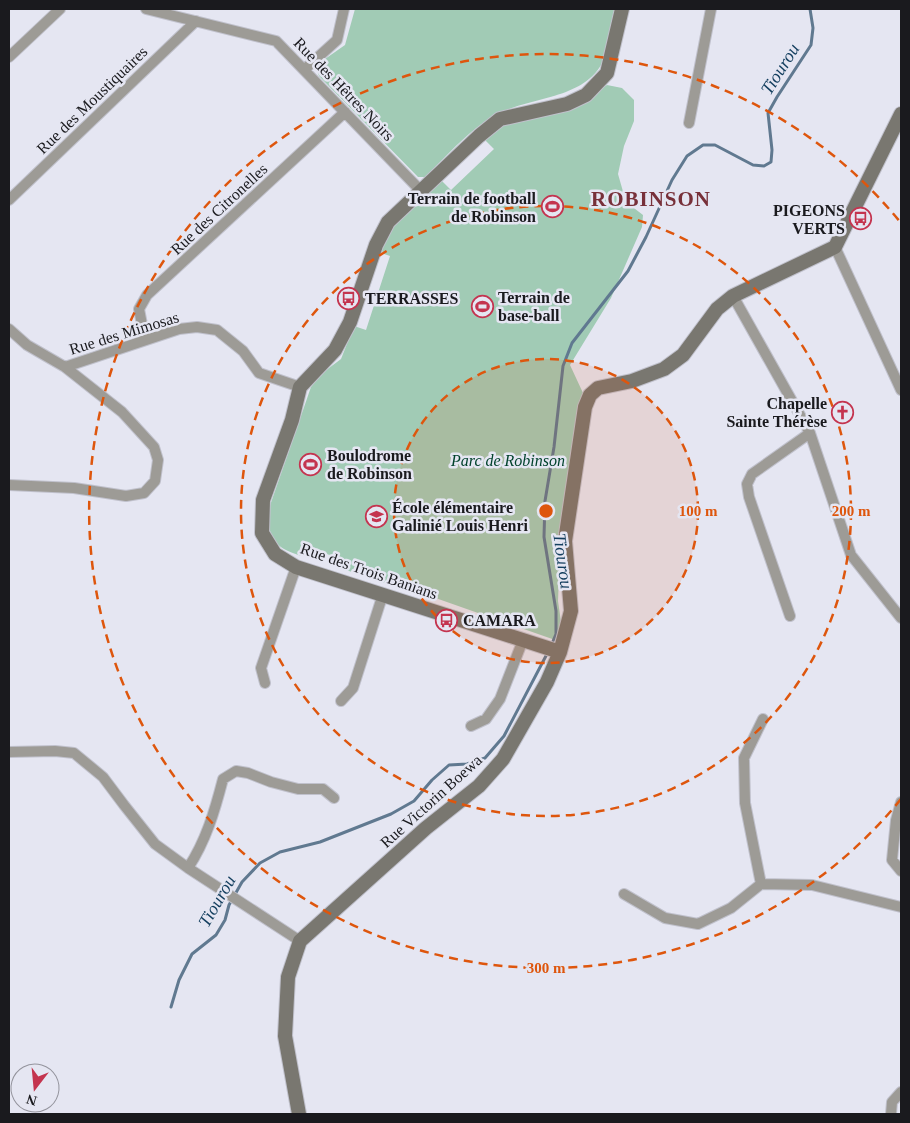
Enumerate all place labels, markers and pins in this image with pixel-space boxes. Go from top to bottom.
place label: Terrain de football de Robinson [408,190,537,225]
sports icon: Terrain de football de Robinson [540,195,564,219]
place label: PIGEONS VERTS [773,202,845,237]
bus stop icon: PIGEONS VERTS [849,207,873,231]
bus stop icon: TERRASSES [337,286,361,310]
place label: Terrain de base-ball [498,289,570,324]
place label: TERRASSES [365,290,458,307]
sports icon: Terrain de base-ball [470,294,494,318]
place label: Chapelle Sainte Thérèse [726,395,827,430]
church icon: Chapelle Sainte Thérèse [831,400,855,424]
place label: Boulodrome de Robinson [327,447,412,482]
sports icon: Boulodrome de Robinson [299,452,323,476]
place label: École élémentaire Galinié Louis Henri [392,498,529,534]
centre of rings [537,502,555,520]
school or university icon: École élémentaire Galinié Louis Henri [364,504,388,528]
bus stop icon: CAMARA [435,608,459,632]
place label: CAMARA [463,612,536,629]

